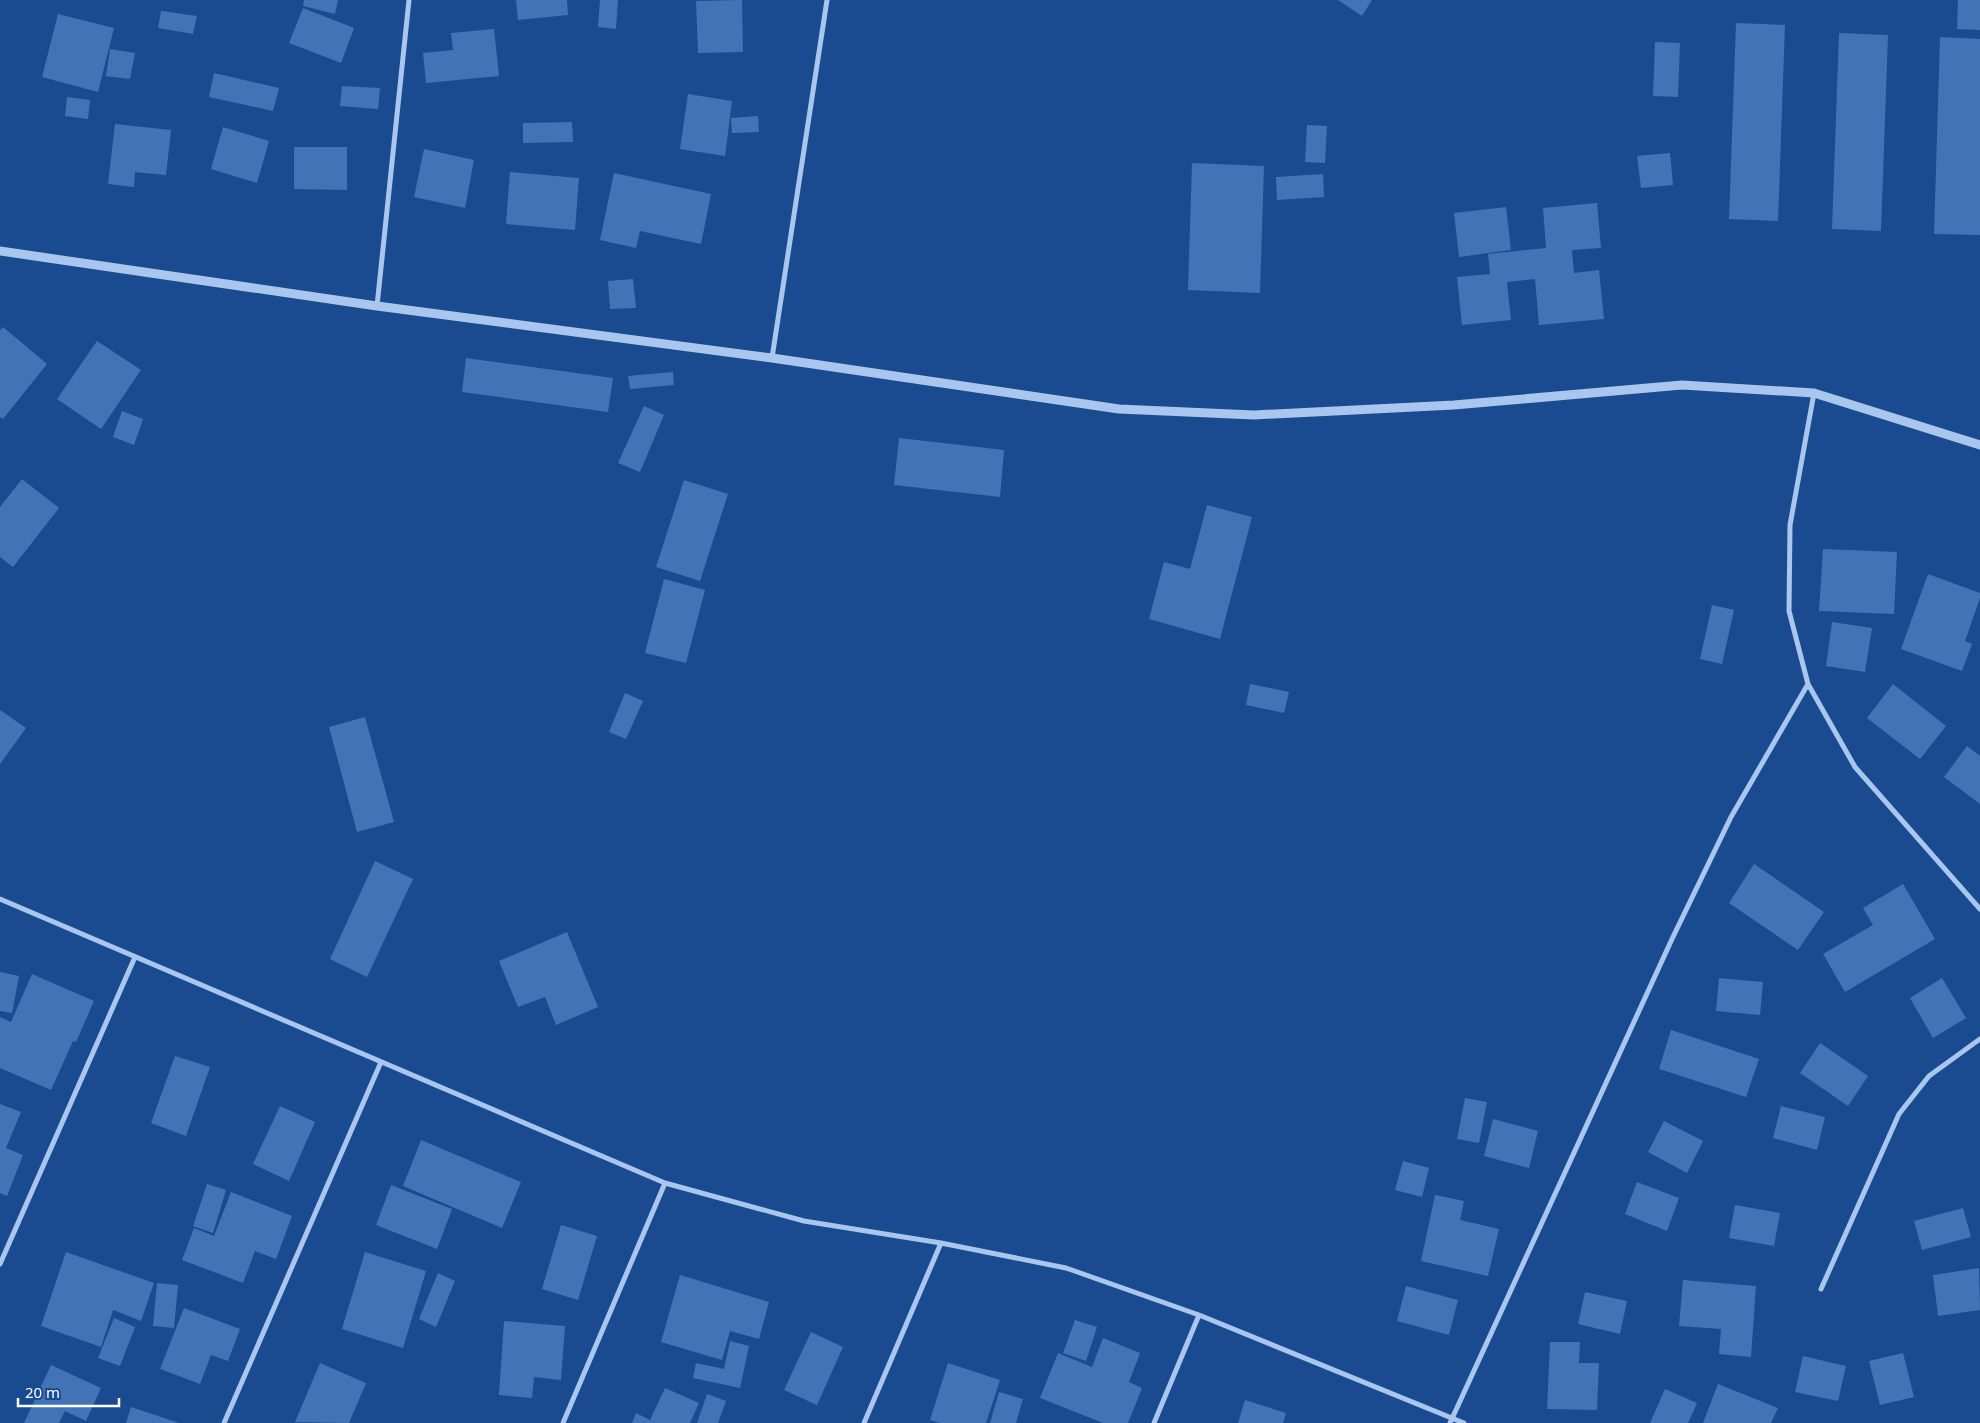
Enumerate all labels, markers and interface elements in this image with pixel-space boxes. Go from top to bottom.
scale bar [18,1376,119,1408]
text: 20 m [25,1382,60,1402]

